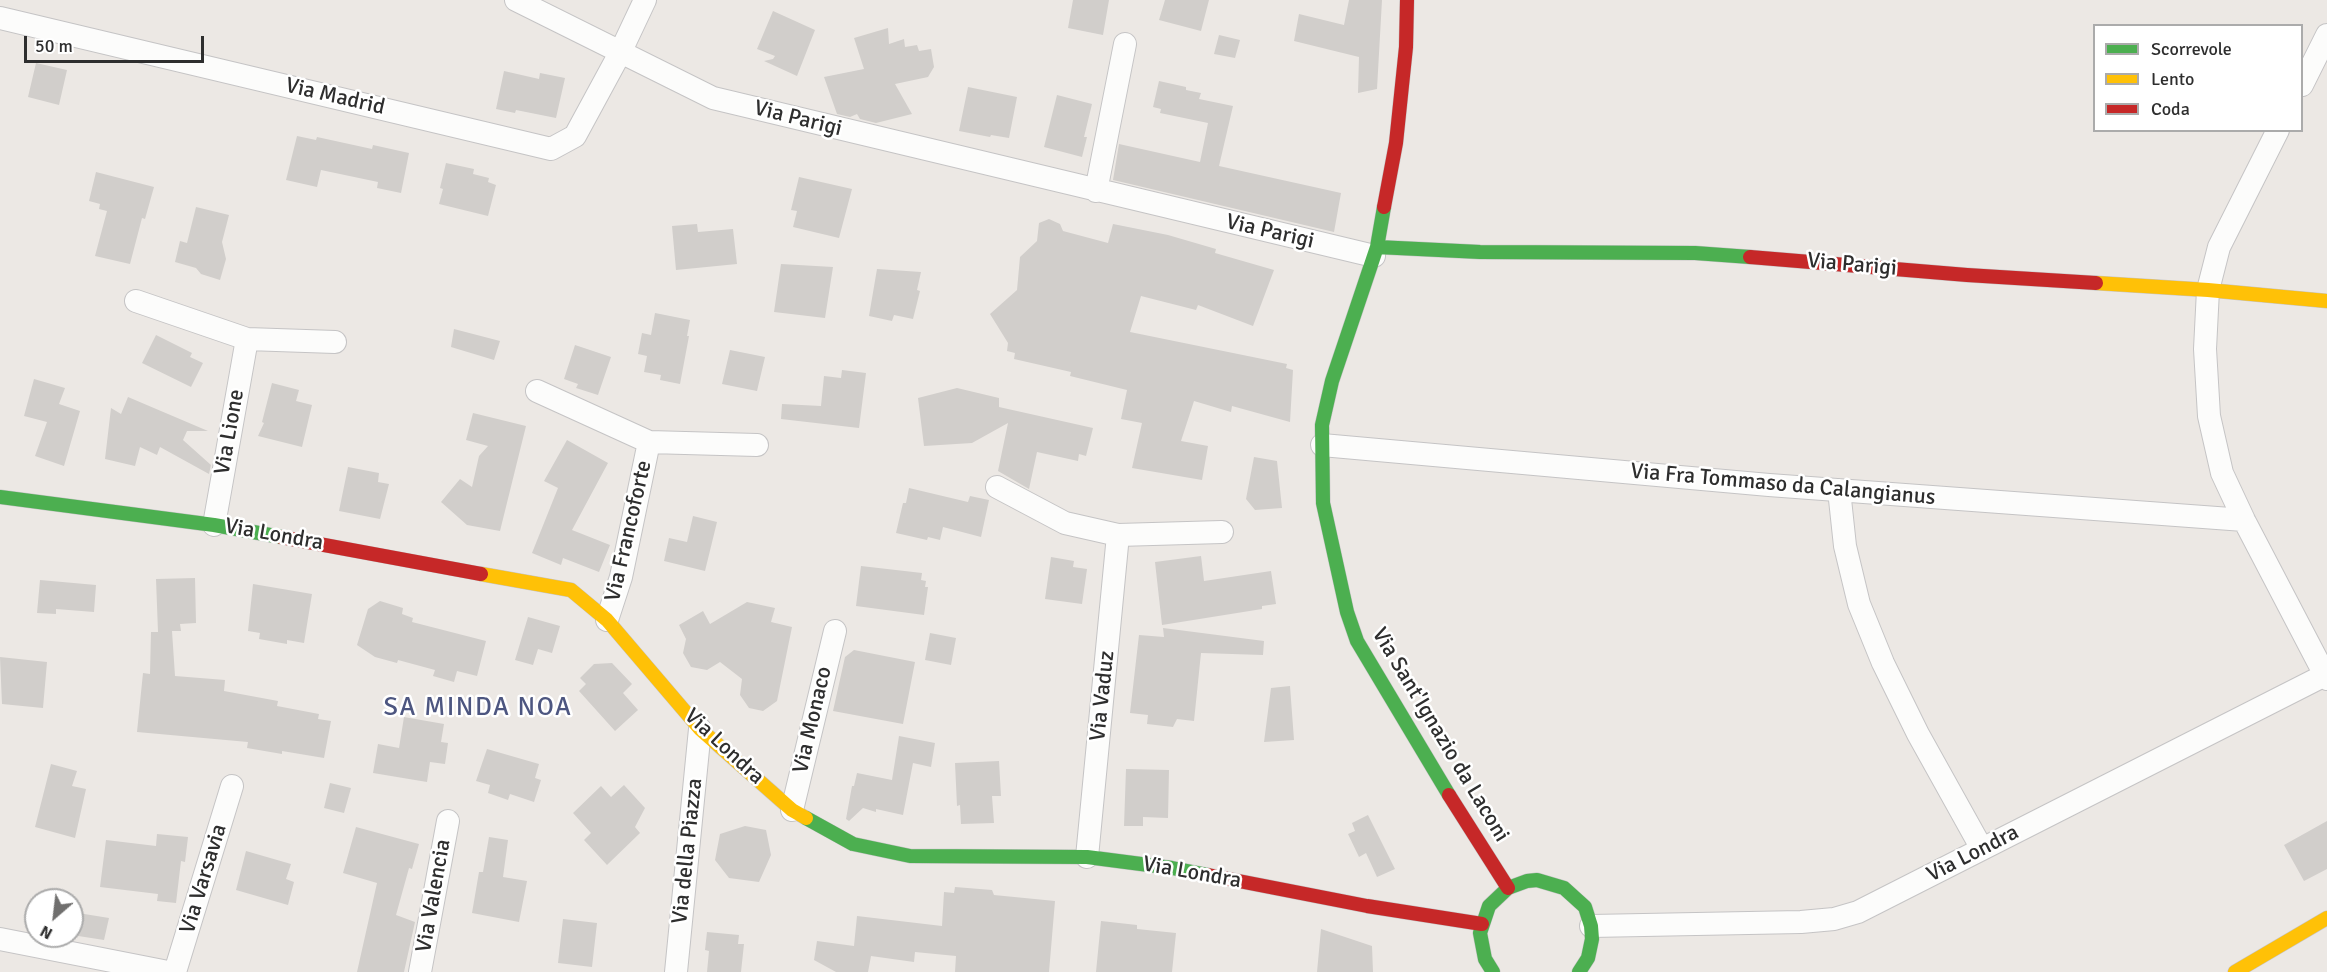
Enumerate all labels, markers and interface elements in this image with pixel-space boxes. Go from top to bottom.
scale bar [27,24,207,62]
legend [2093,24,2303,132]
text: 50 m [35,35,73,57]
text: Scorrevole [2151,38,2232,60]
text: Lento [2151,68,2194,90]
street label: Via Madrid [283,73,387,121]
street label: Via Parigi [751,95,845,143]
text: Coda [2151,98,2190,120]
street label: Via Parigi [1223,209,1317,255]
street label: Via Parigi [1806,248,1898,282]
street label: Via Lione [210,387,250,477]
street label: Via Francoforte [600,458,658,604]
street label: Via Fra Tommaso da Calangianus [1629,459,1937,511]
street label: Via Londra [223,513,325,557]
street label: Via Sant'Ignazio da Laconi [1366,623,1514,847]
street label: Via Vaduz [1085,649,1121,743]
street label: Via Monaco [788,664,838,776]
district label: SA MINDA NOA [384,692,572,724]
street label: Via Londra [679,703,769,791]
street label: Via della Piazza [667,777,709,925]
street label: Via Londra [1923,820,2023,888]
street label: Via Varsavia [175,821,233,937]
street label: Via Valencia [411,837,457,955]
street label: Via Londra [1141,851,1243,895]
north arrow [24,888,84,948]
text: N [37,921,56,944]

